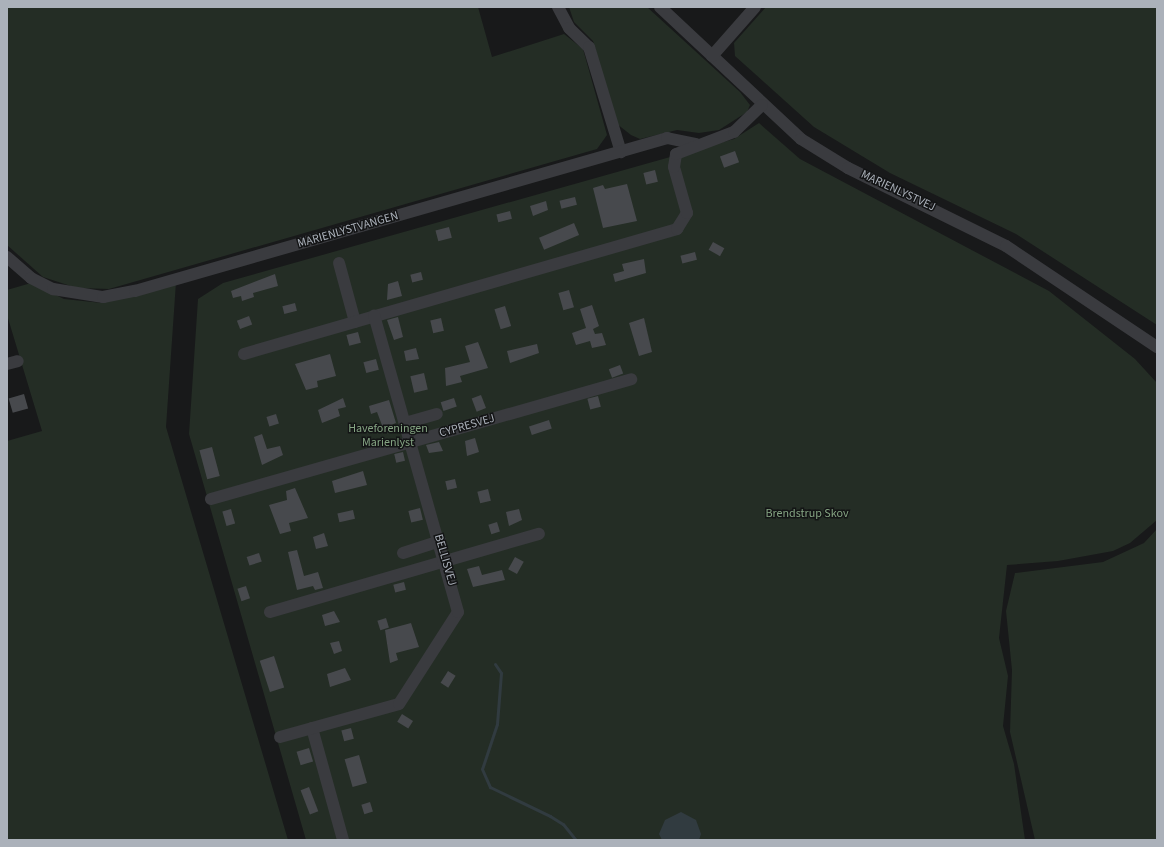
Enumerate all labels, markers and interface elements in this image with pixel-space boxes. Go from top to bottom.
street label: MARIENLYSTVEJ [858,167,938,215]
street label: MARIENLYSTVANGEN [296,209,400,251]
street label: CYPRESVEJ [438,411,496,441]
park label: Haveforeningen Marienlyst [348,422,428,450]
park label: Brendstrup Skov [765,507,849,521]
street label: BELLISVEJ [431,533,459,587]

